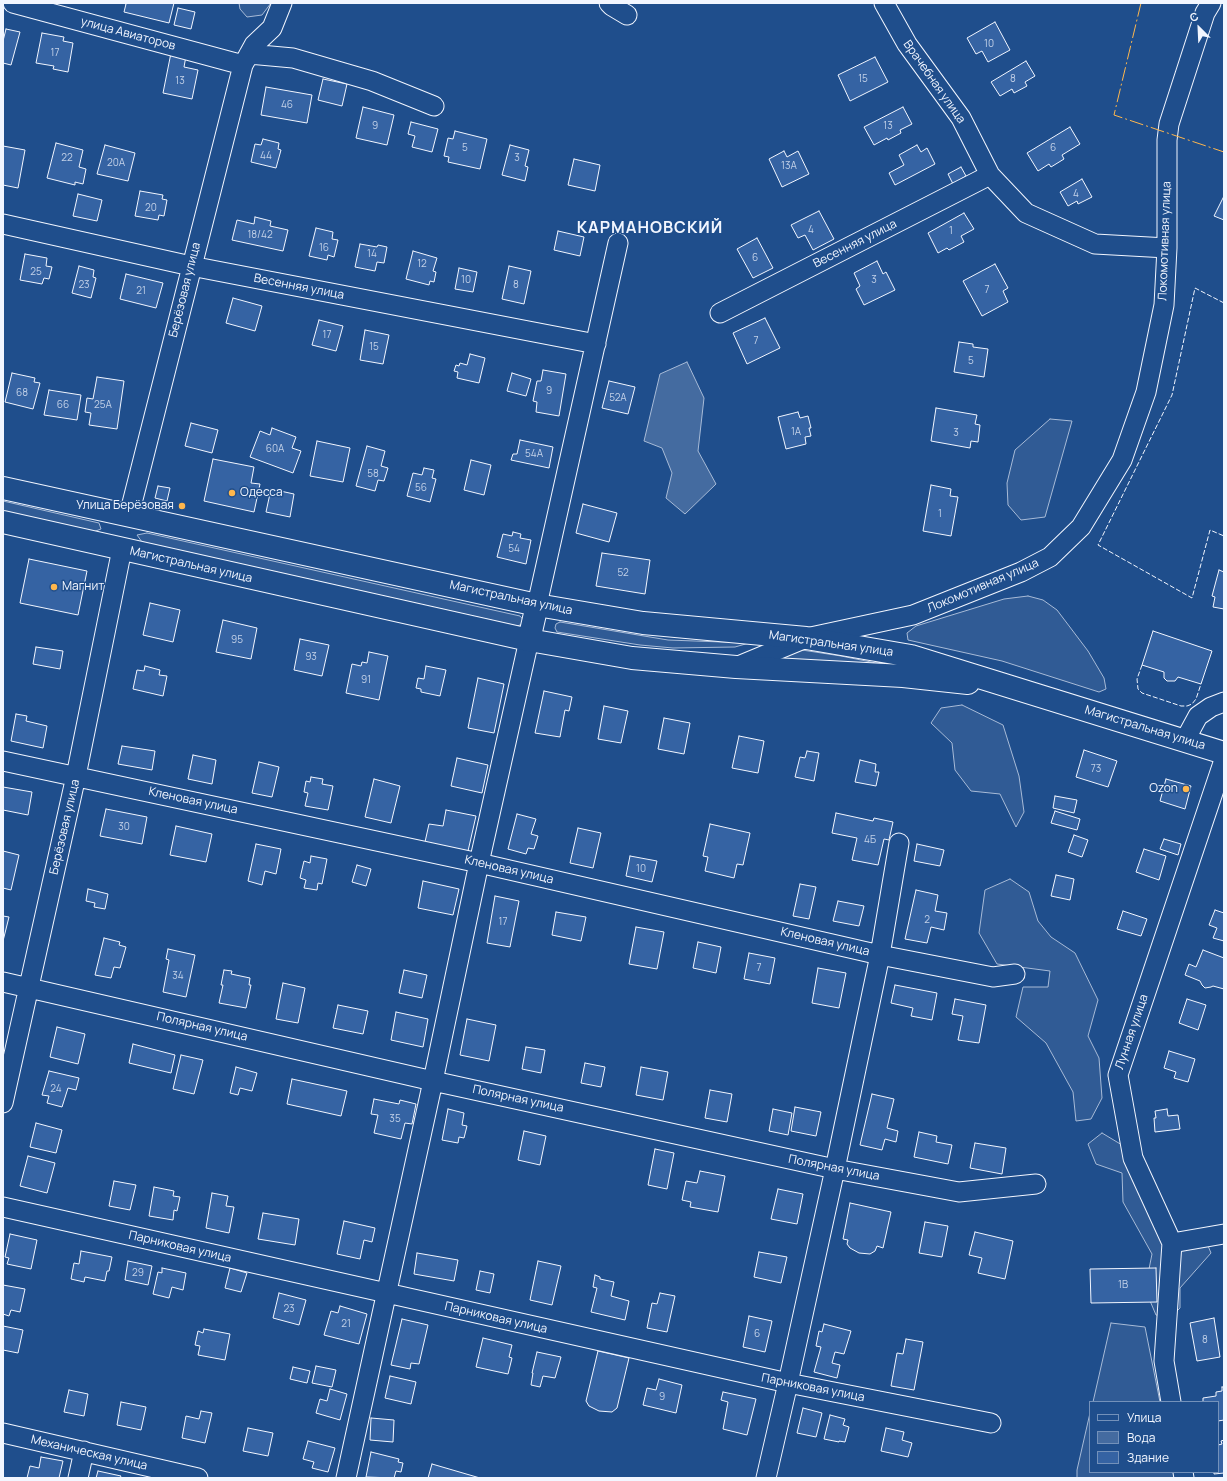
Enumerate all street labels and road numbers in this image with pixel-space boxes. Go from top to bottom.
street label: улица Авиаторов [79,14,177,54]
street label: Врачебная улица [900,38,968,126]
street label: Локомотивная улица [1156,181,1174,301]
street label: Весенняя улица [811,217,899,271]
street label: Берёзовая улица [166,241,204,339]
street label: Весенняя улица [253,271,345,303]
street label: Магистральная улица [128,544,254,586]
street label: Локомотивная улица [925,556,1041,616]
street label: Магистральная улица [448,578,574,618]
street label: Магистральная улица [768,628,894,660]
street label: Магистральная улица [1083,703,1207,753]
street label: Берёзовая улица [47,778,83,876]
street label: Кленовая улица [147,785,239,817]
street label: Кленовая улица [463,853,555,887]
street label: Кленовая улица [779,925,871,959]
street label: Лунная улица [1112,993,1152,1071]
street label: Полярная улица [155,1010,249,1044]
street label: Полярная улица [471,1082,565,1116]
street label: Полярная улица [787,1152,881,1184]
street label: Парниковая улица [127,1228,233,1266]
street label: Парниковая улица [443,1299,549,1337]
street label: Парниковая улица [760,1371,866,1405]
street label: Механическая улица [29,1433,149,1473]

